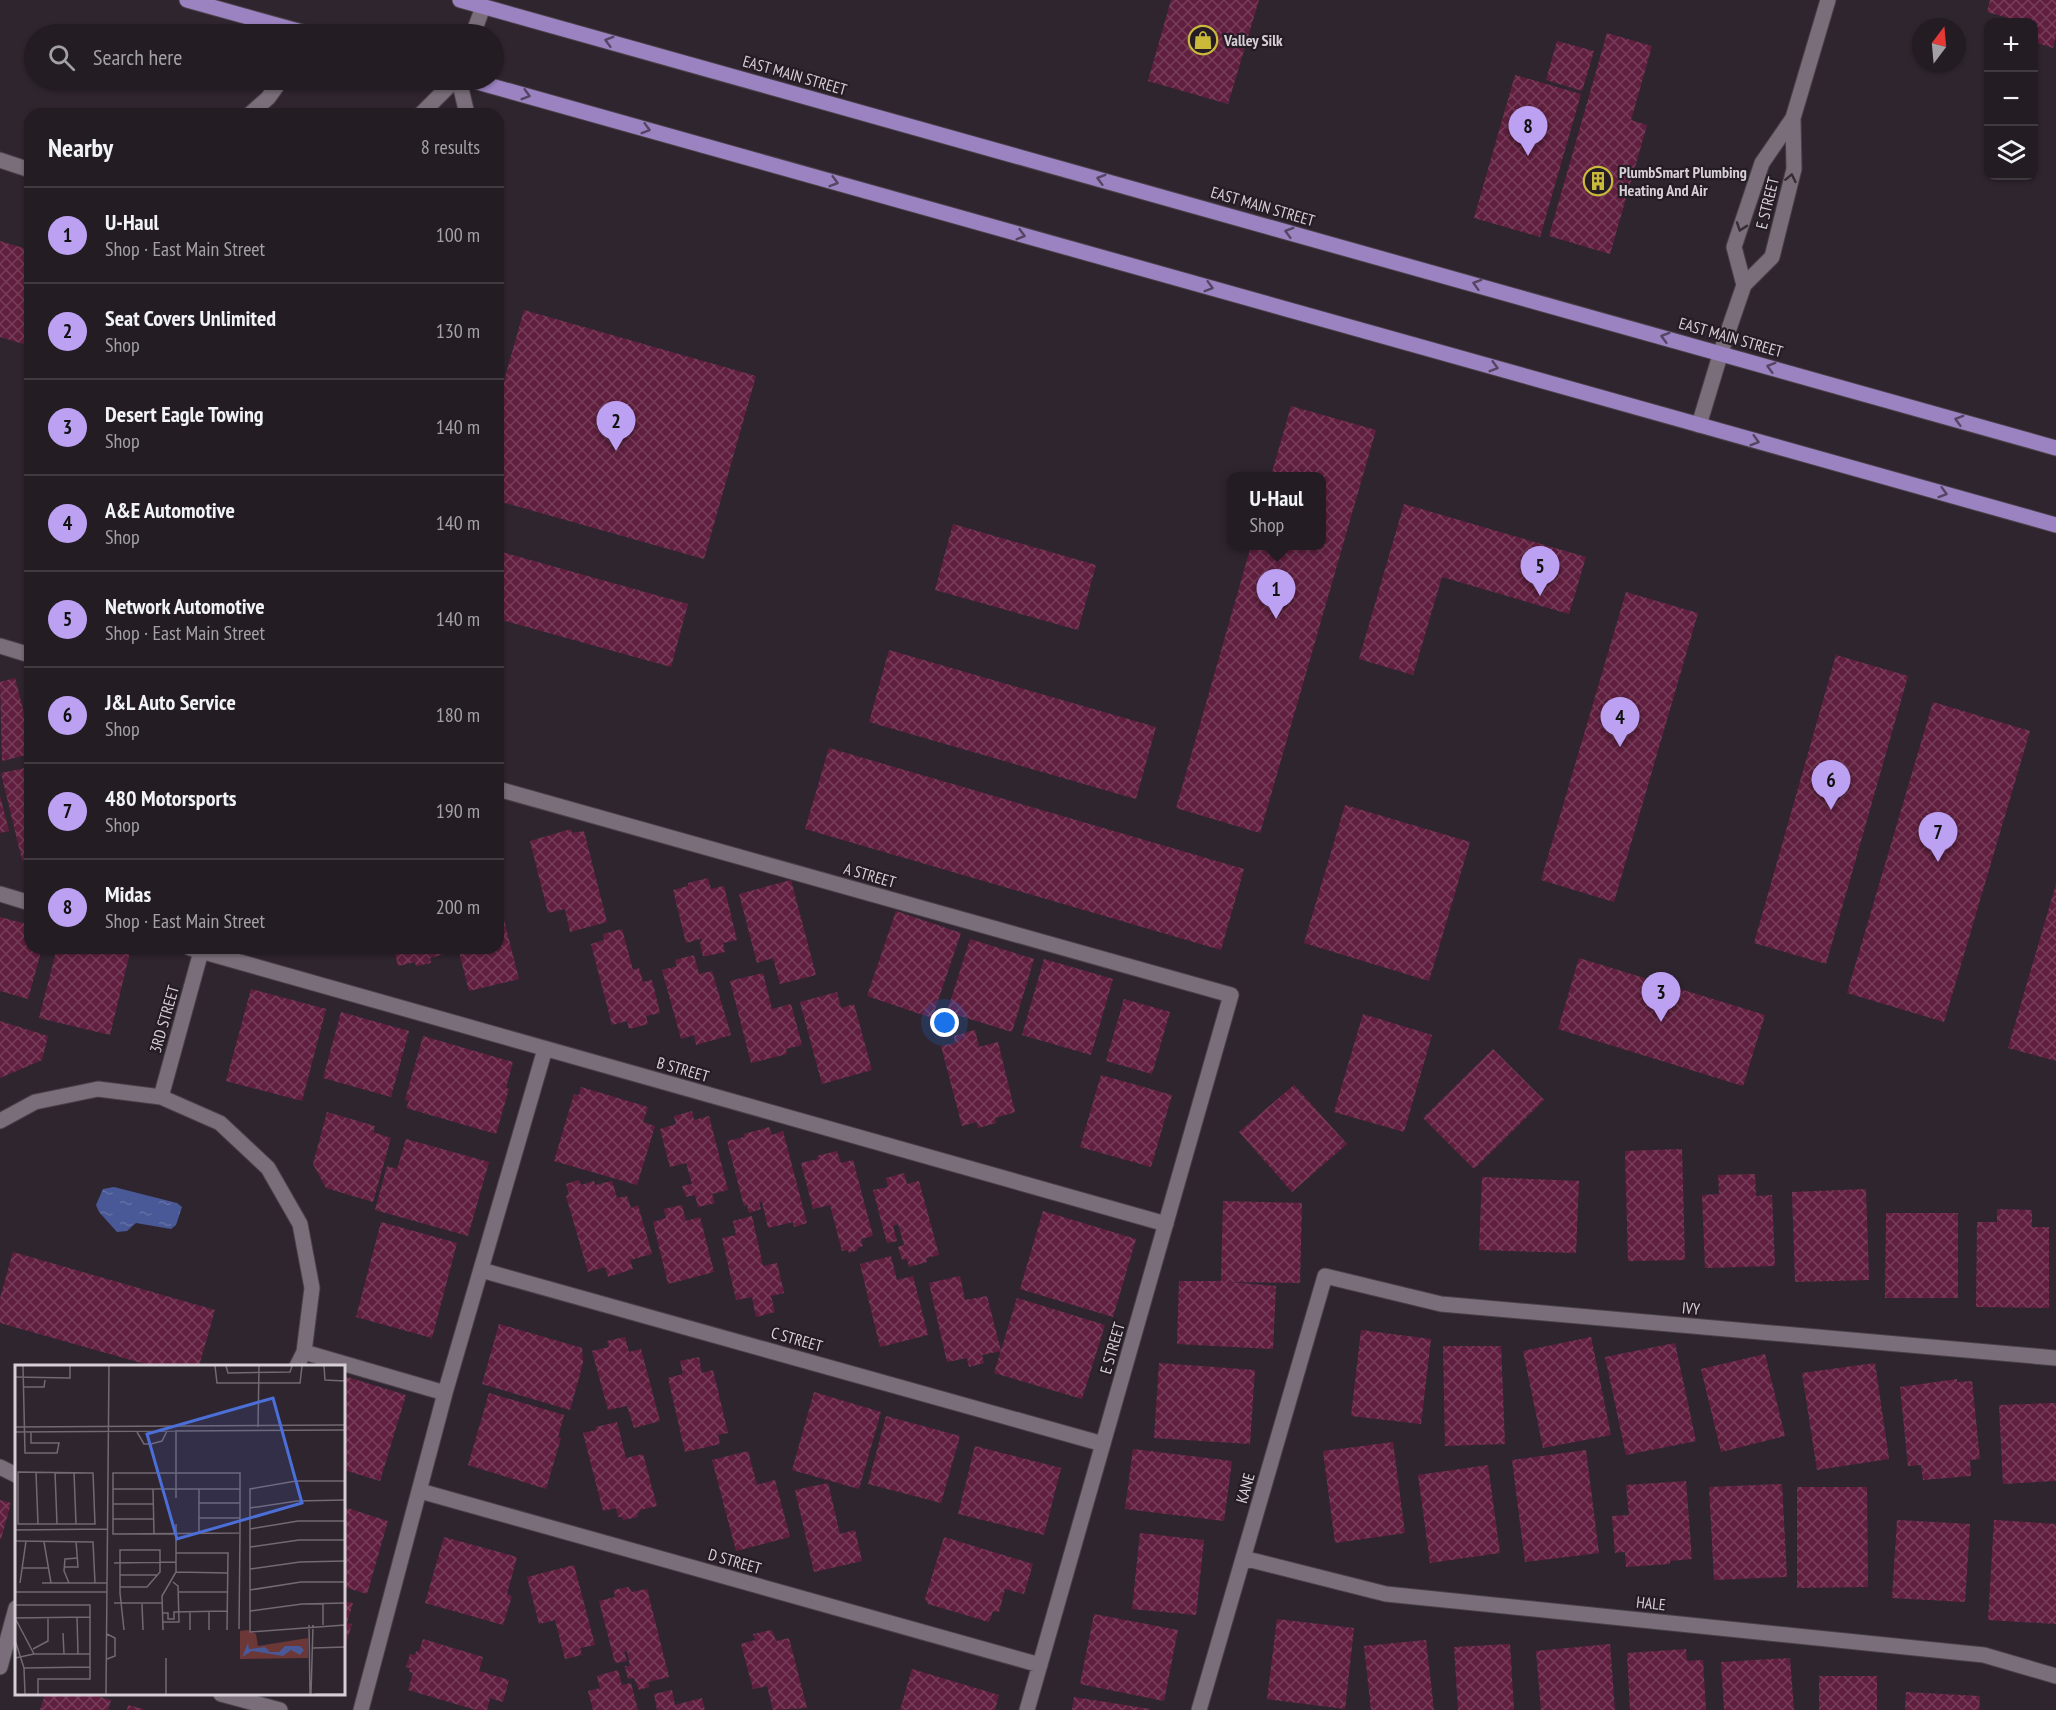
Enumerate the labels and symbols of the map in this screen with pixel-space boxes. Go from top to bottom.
north arrow [1912,18,1966,72]
shop icon: Valley Silk [1187,24,1219,56]
place label: Valley Silk [1223,30,1283,50]
one-way arrow [604,36,615,48]
street label: EAST MAIN STREET [741,51,849,99]
one-way arrow [521,88,531,101]
pin: 8 [1508,106,1547,156]
one-way arrow [640,122,651,134]
place label: PlumbSmart Plumbing Heating And Air [1619,162,1747,200]
building icon: PlumbSmart Plumbing Heating And Air [1582,165,1614,197]
one-way arrow [1784,173,1797,183]
one-way arrow [1096,174,1107,186]
one-way arrow [828,175,839,187]
street label: E STREET [1751,175,1783,231]
street label: EAST MAIN STREET [1209,182,1317,230]
one-way arrow [1736,221,1748,232]
one-way arrow [1284,226,1294,239]
one-way arrow [1015,228,1026,240]
one-way arrow [1472,279,1483,291]
one-way arrow [1203,280,1214,292]
street label: EAST MAIN STREET [1677,313,1785,361]
one-way arrow [1660,332,1671,344]
one-way arrow [1488,360,1499,372]
one-way arrow [1766,361,1776,374]
pin: 2 [596,402,636,451]
one-way arrow [1954,415,1964,427]
one-way arrow [1750,434,1760,446]
one-way arrow [1938,486,1948,499]
pin: 5 [1520,546,1560,596]
pin: 1 [1256,570,1296,619]
pin: 4 [1600,698,1640,747]
pin: 6 [1812,760,1850,810]
pin: 7 [1918,812,1958,862]
street label: A STREET [842,858,898,892]
pin: 3 [1642,972,1680,1022]
street label: 3RD STREET [145,983,183,1055]
your location [930,1008,959,1037]
street label: B STREET [655,1052,711,1086]
street label: IVY [1681,1297,1702,1319]
street label: E STREET [1095,1320,1129,1376]
street label: C STREET [769,1322,825,1356]
inset map [15,1365,345,1695]
street label: KANE [1231,1470,1259,1505]
street label: D STREET [706,1544,764,1578]
street label: HALE [1635,1592,1667,1615]

